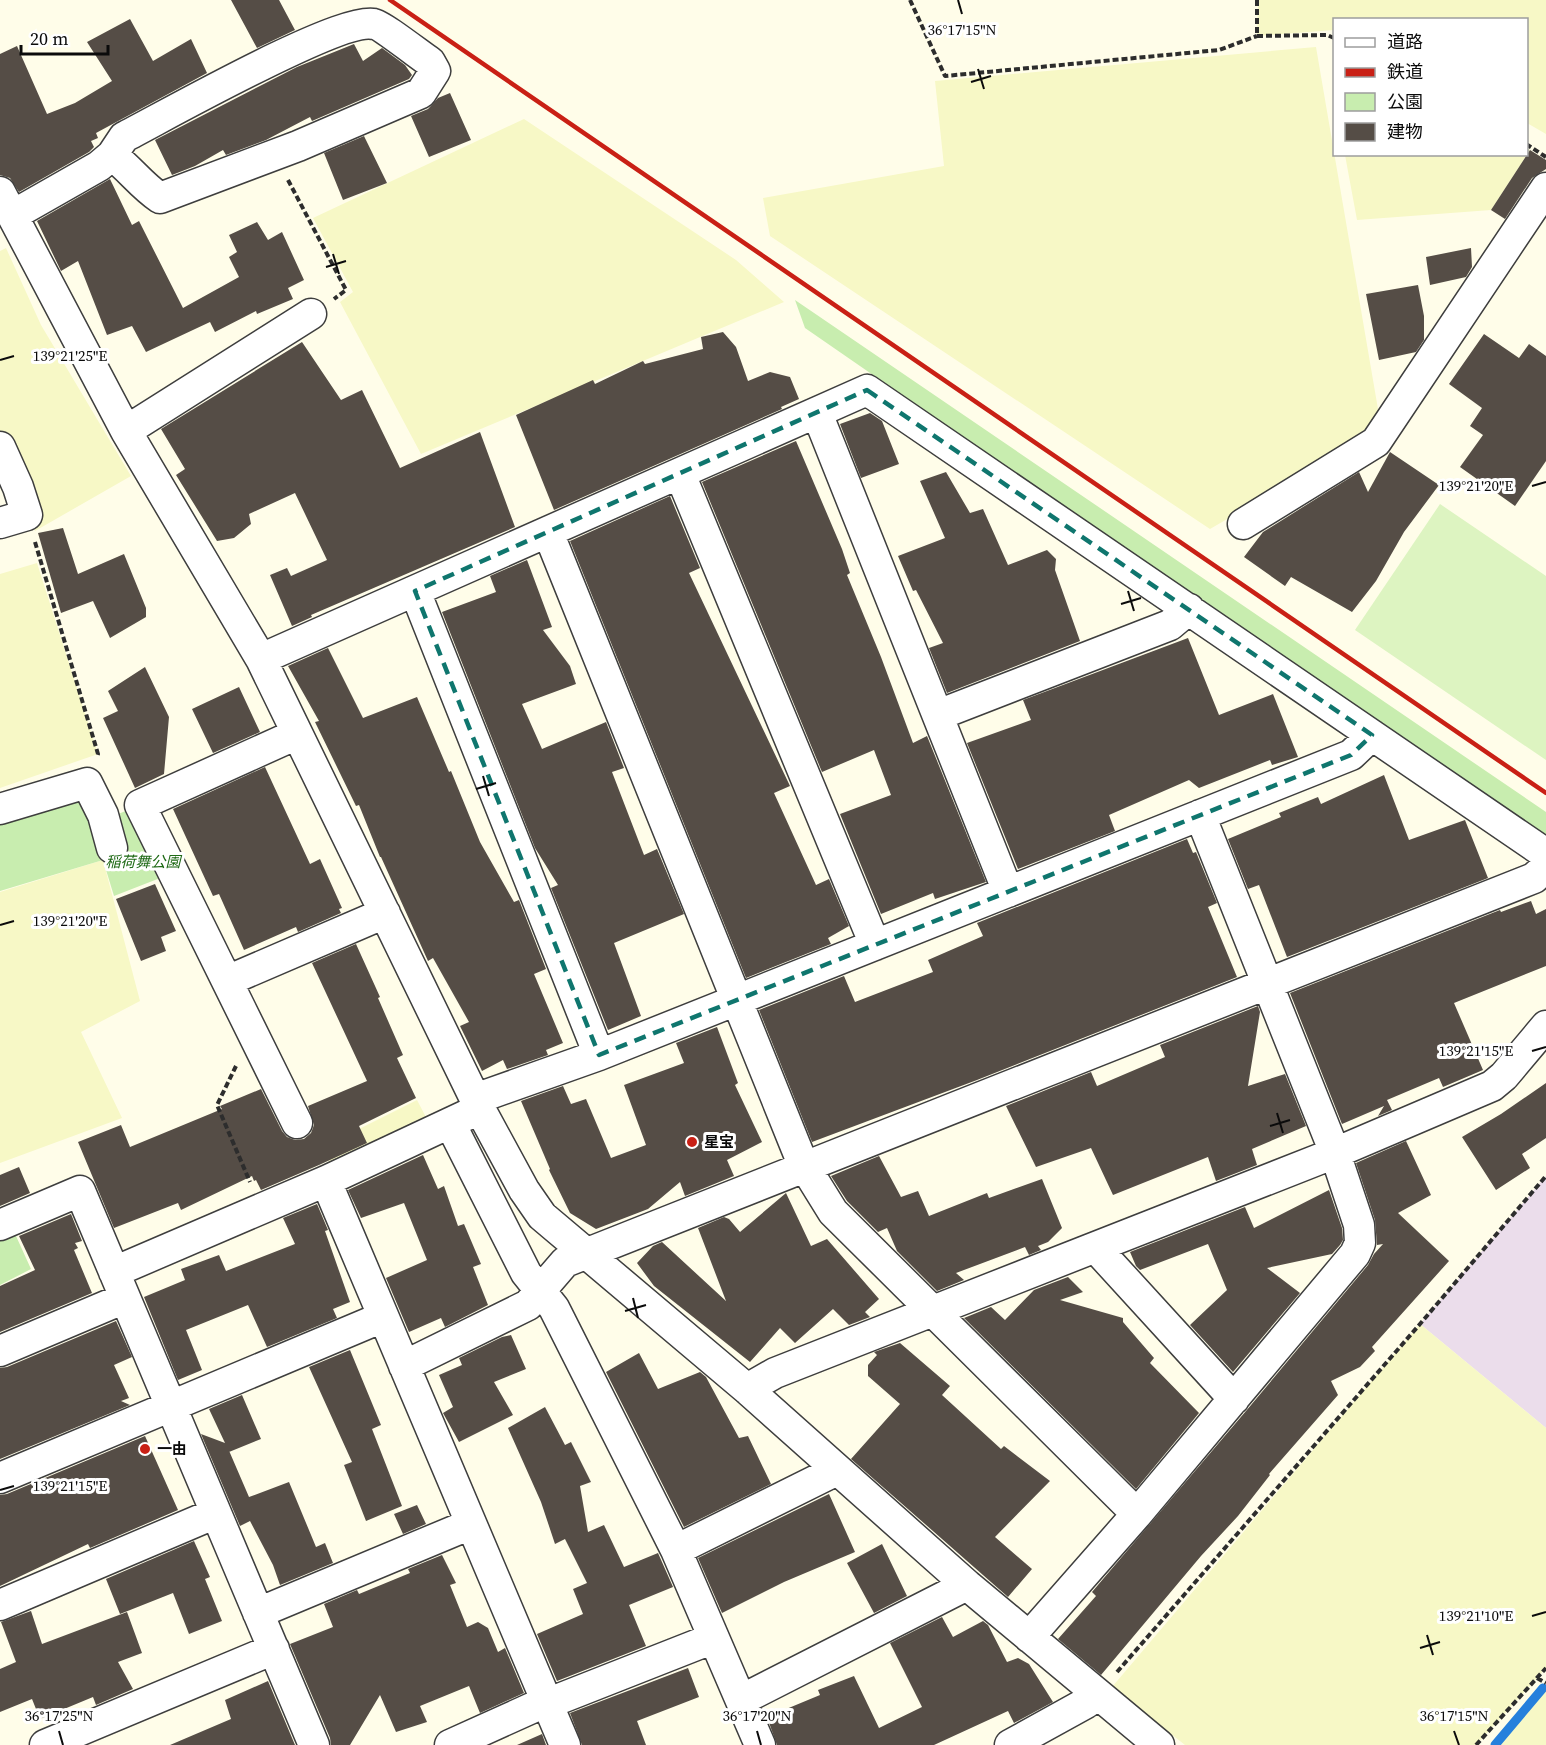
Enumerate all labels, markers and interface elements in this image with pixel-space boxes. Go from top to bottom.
scale bar [21,18,108,56]
legend [1333,18,1528,156]
text: 36°17'15"N [927,19,997,40]
text: 20 m [30,26,68,51]
text: 道路 [1387,29,1423,54]
text: 鉄道 [1387,59,1423,84]
text: 公園 [1387,89,1423,114]
text: 建物 [1387,119,1423,144]
text: 139°21'25"E [33,345,107,366]
text: 139°21'20"E [1439,475,1513,496]
park label: 稲荷舞公園 [105,851,182,872]
text: 139°21'20"E [33,910,107,931]
text: 139°21'15"E [1439,1040,1513,1061]
place label: 星宝 [704,1131,734,1152]
marker: 星宝 [685,1135,699,1149]
place label: 一由 [157,1438,187,1459]
marker: 一由 [138,1442,152,1456]
text: 139°21'15"E [33,1475,107,1496]
text: 139°21'10"E [1439,1605,1513,1626]
text: 36°17'25"N [24,1705,94,1726]
text: 36°17'20"N [722,1705,792,1726]
text: 36°17'15"N [1419,1705,1489,1726]

